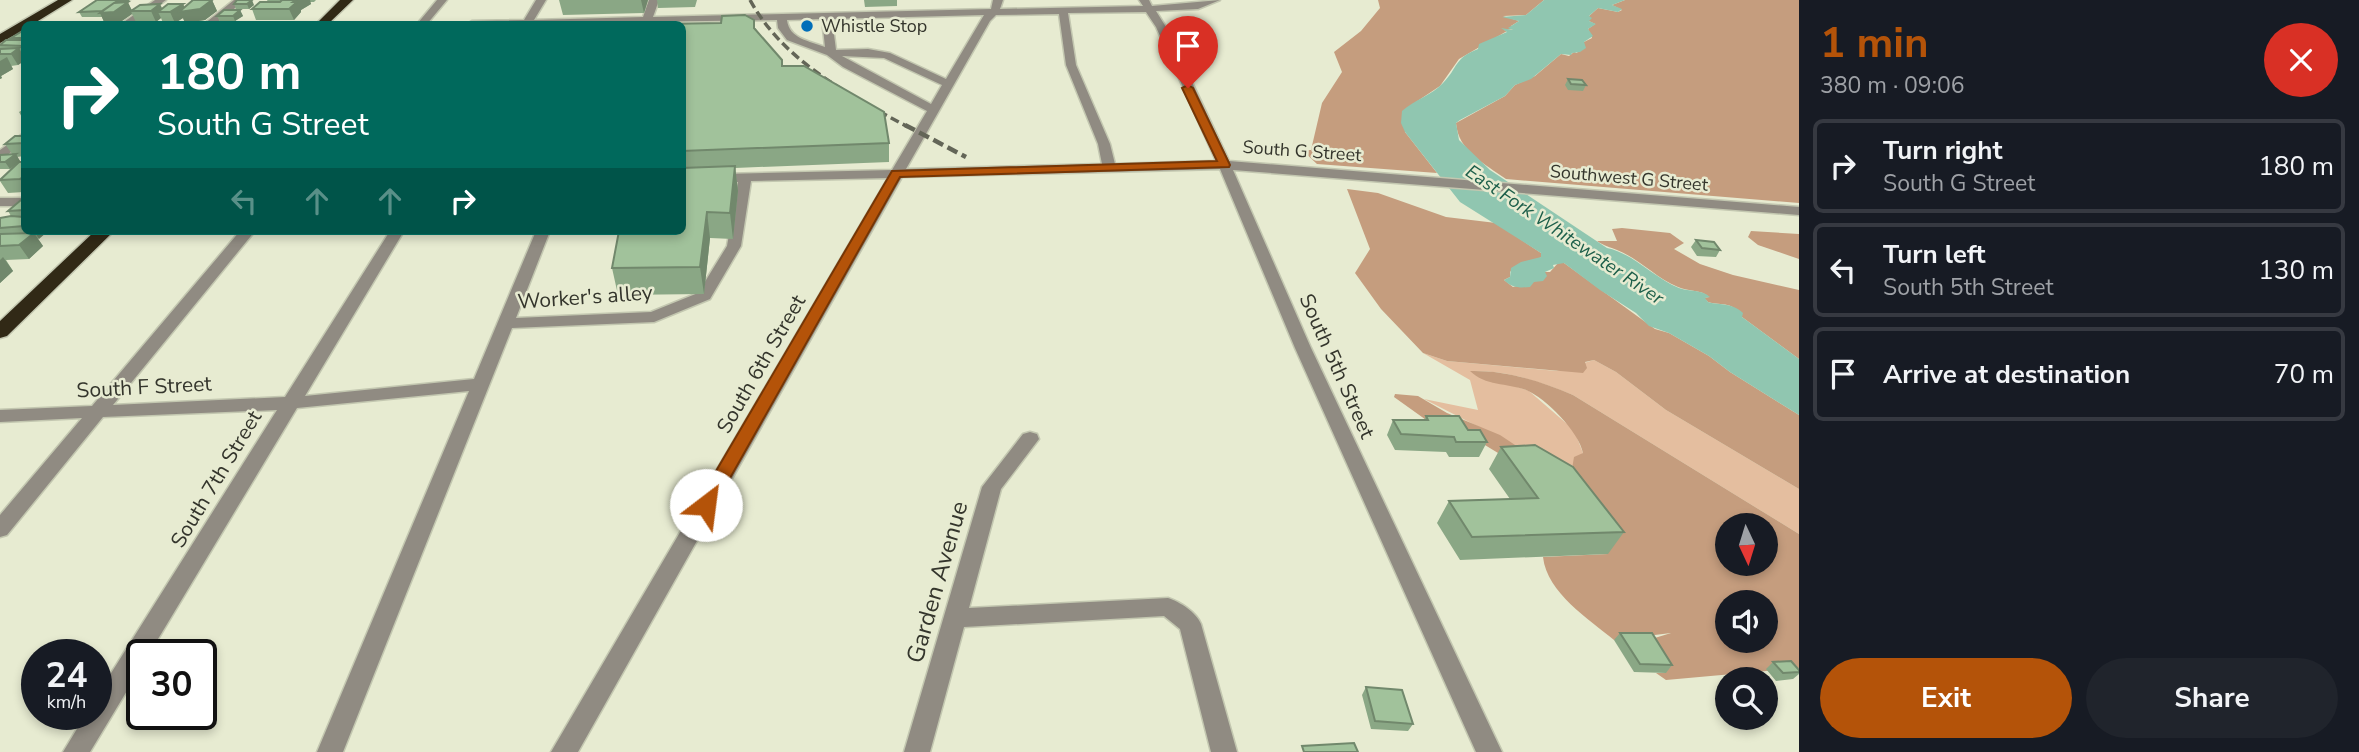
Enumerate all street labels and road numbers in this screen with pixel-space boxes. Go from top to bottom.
street label: South G Street [1242,135,1363,167]
street label: Southwest G Street [1549,159,1710,197]
street label: Worker's alley [516,278,654,316]
street label: South 6th Street [710,289,812,438]
street label: South 5th Street [1293,289,1382,443]
street label: South F Street [76,369,213,405]
street label: South 7th Street [164,405,268,553]
street label: Garden Avenue [899,497,975,667]

